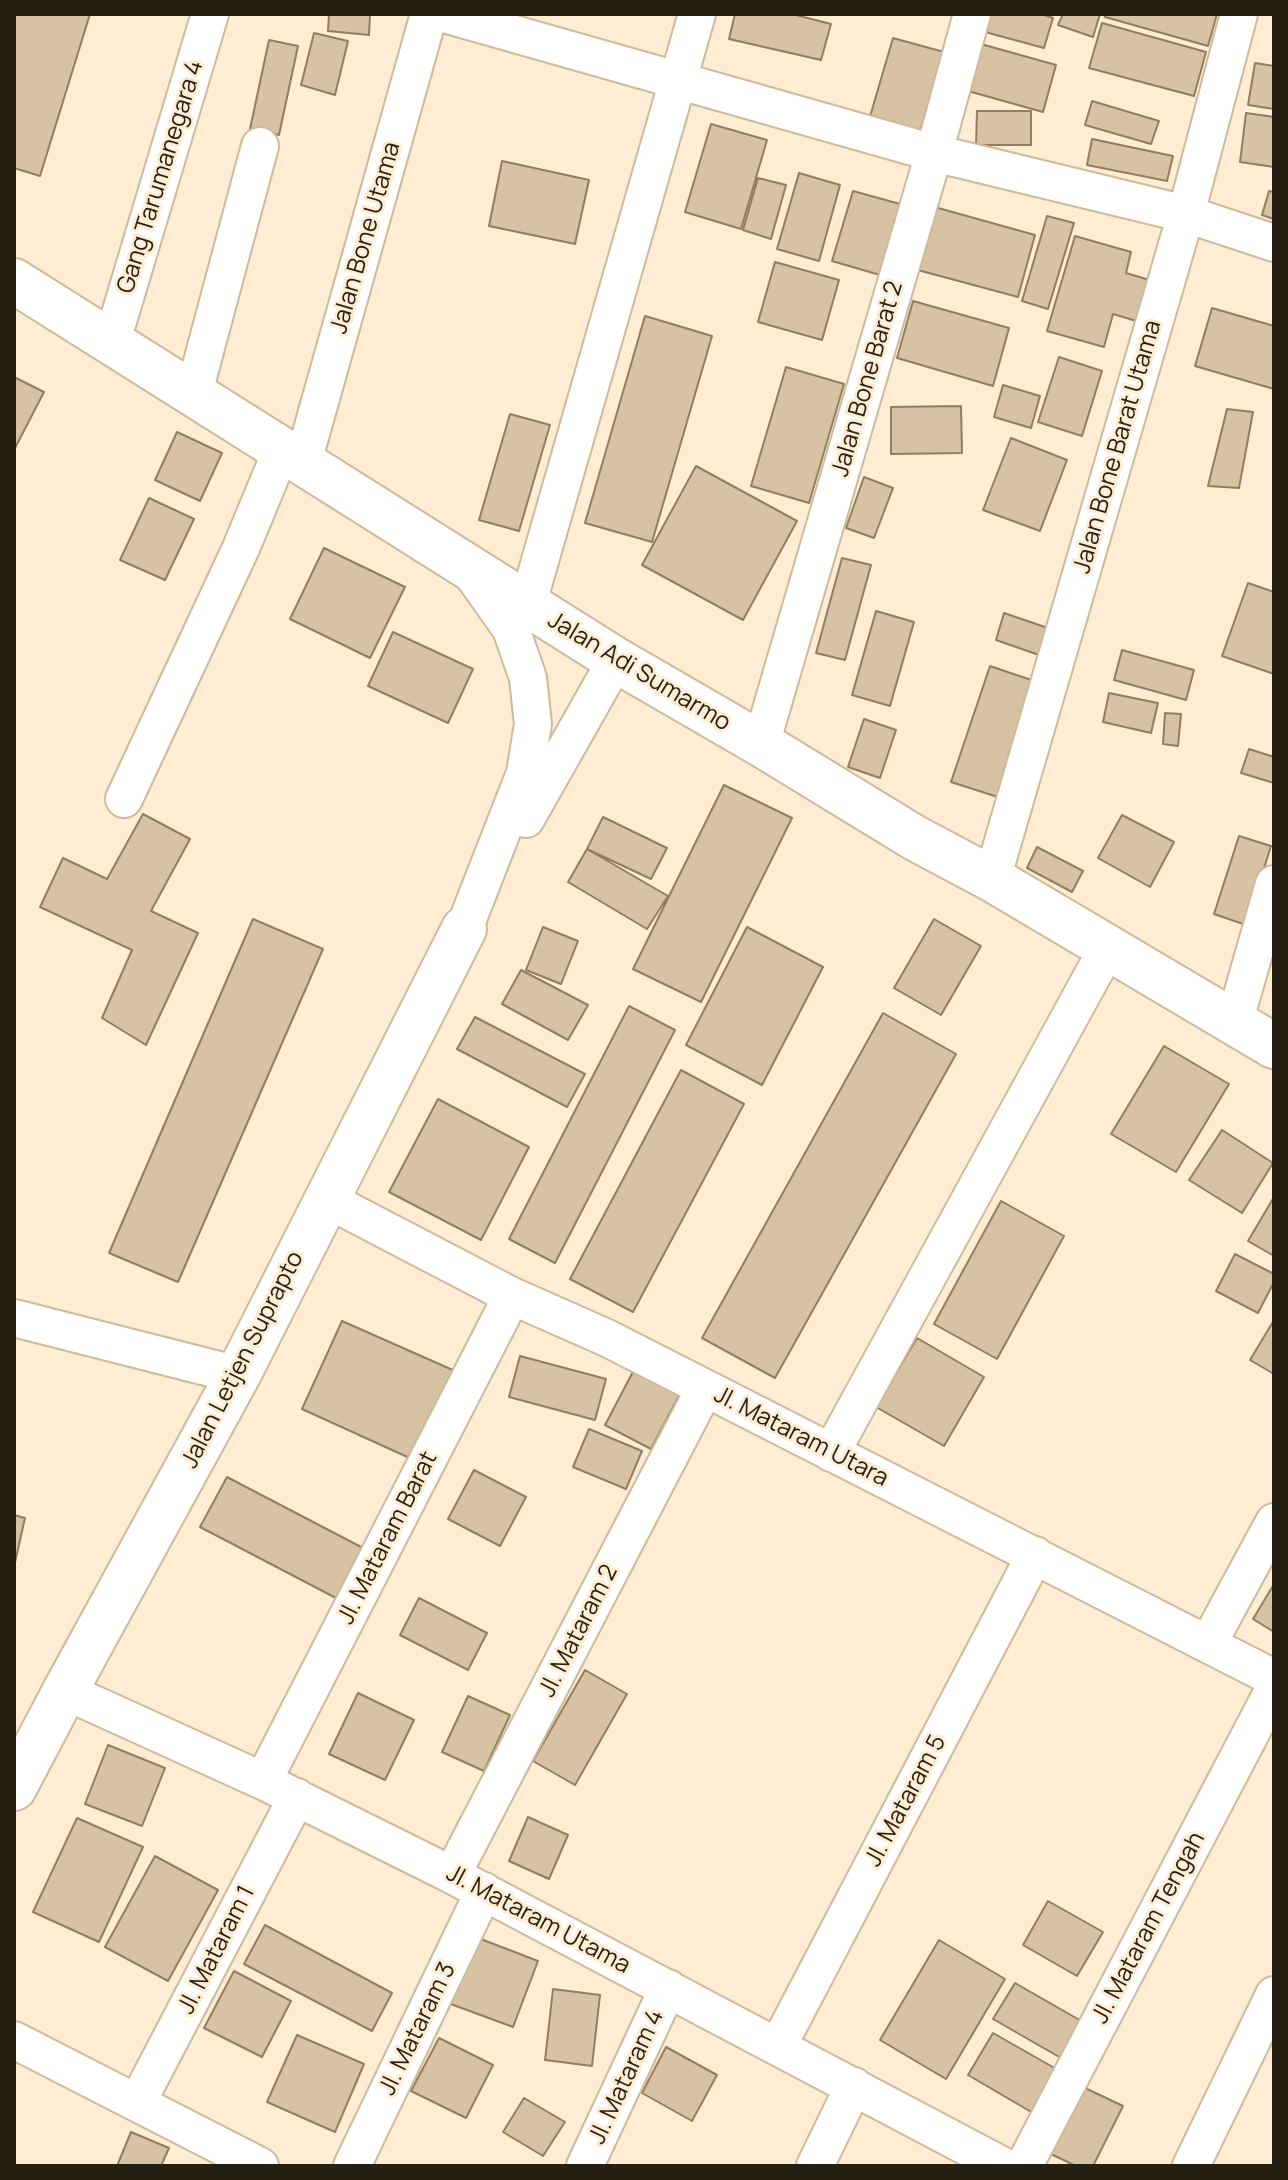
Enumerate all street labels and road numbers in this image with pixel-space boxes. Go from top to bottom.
street label: Gang Tarumanegara 4 [112,57,210,297]
street label: Jalan Bone Utama [325,139,407,337]
street label: Jalan Bone Barat 2 [826,278,910,480]
street label: Jalan Bone Barat Utama [1068,317,1168,577]
street label: Jalan Adi Sumarmo [542,606,736,738]
street label: Jalan Letjen Suprapto [176,1247,310,1473]
street label: Jl. Mataram Utara [709,1381,893,1493]
street label: Jl. Mataram Barat [332,1447,444,1629]
street label: Jl. Mataram 2 [533,1560,625,1702]
street label: Jl. Mataram 5 [859,1730,953,1872]
street label: Jl. Mataram Tengah [1086,1827,1212,2029]
street label: Jl. Mataram Utama [441,1859,635,1981]
street label: Jl. Mataram 1 [172,1881,262,2019]
street label: Jl. Mataram 3 [373,1958,463,2100]
street label: Jl. Mataram 4 [583,2005,671,2149]

